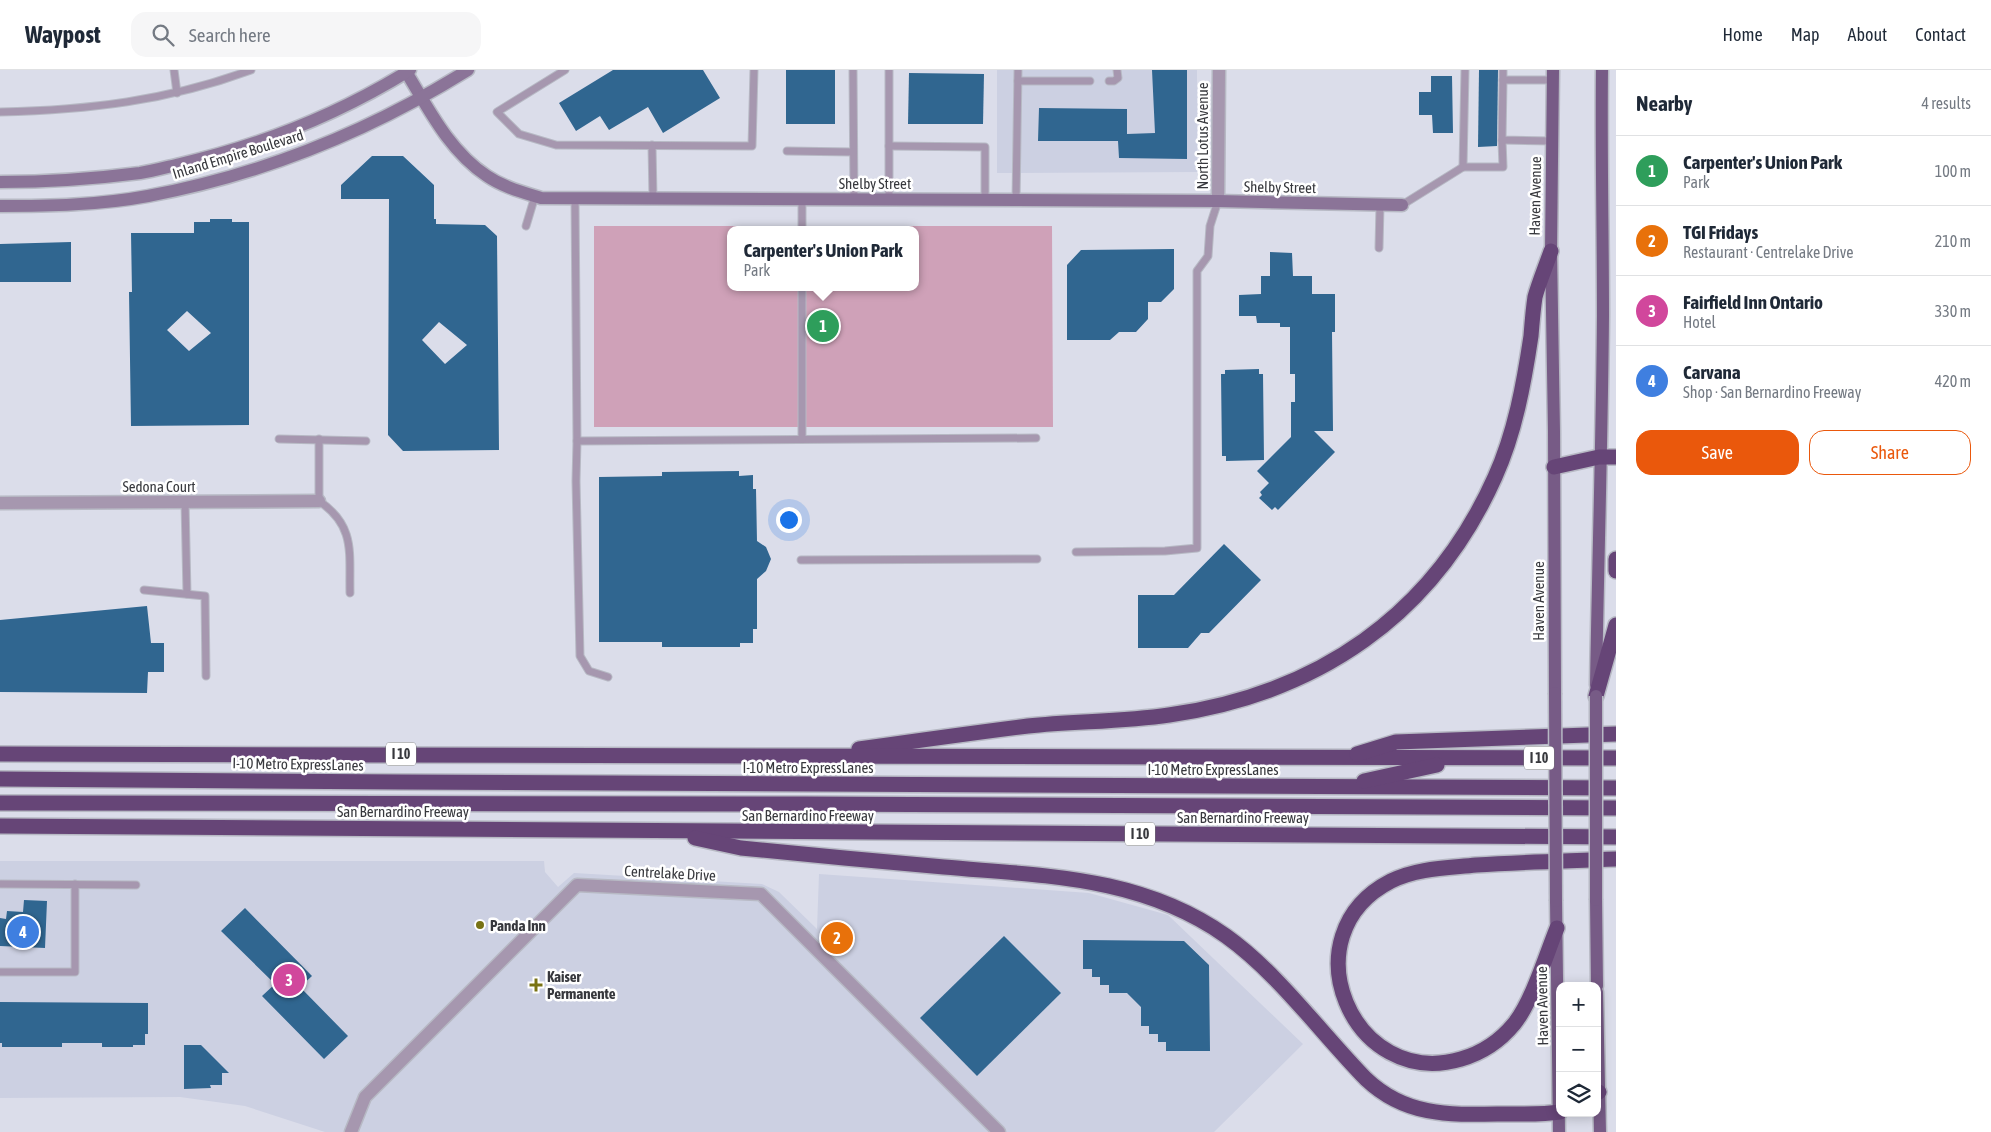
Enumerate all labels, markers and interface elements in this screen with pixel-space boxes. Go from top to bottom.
search box [131,12,481,57]
text: Waypost [25,21,101,48]
icon: search [149,21,177,49]
text: Search here [189,24,271,46]
text: Home [1723,24,1763,45]
text: Map [1791,24,1820,45]
text: About [1848,24,1887,45]
text: Contact [1915,24,1966,45]
street label: North Lotus Avenue [1194,82,1211,190]
text: Nearby [1636,91,1692,115]
text: 4 results [1921,94,1971,112]
street label: Inland Empire Boulevard [171,126,305,182]
text: Carpenter's Union Park [1683,151,1842,173]
street label: Haven Avenue [1526,156,1544,236]
text: 1 [1648,162,1656,180]
text: 100 m [1935,162,1971,180]
text: Park [1683,173,1710,191]
street label: Shelby Street [839,175,911,192]
street label: Shelby Street [1244,178,1316,196]
text: TGI Fridays [1683,221,1758,243]
popup [727,226,919,291]
text: 2 [1648,232,1656,250]
text: 210 m [1935,232,1971,250]
text: Carpenter's Union Park [743,239,903,261]
text: Restaurant · Centrelake Drive [1683,243,1853,261]
text: Park [743,261,770,279]
text: Fairfield Inn Ontario [1683,291,1823,313]
text: 3 [1648,302,1656,320]
text: 330 m [1935,302,1971,320]
pin: 1 [807,307,839,345]
text: Hotel [1683,313,1716,331]
text: Carvana [1683,361,1741,383]
text: 4 [1648,372,1656,390]
text: 420 m [1935,372,1971,390]
text: Shop · San Bernardino Freeway [1683,383,1861,401]
button: Save [1636,430,1799,475]
button: Share [1809,430,1971,475]
street label: Sedona Court [122,478,196,495]
your location [776,507,802,533]
street label: Haven Avenue [1530,561,1547,641]
road number: I 10 [386,742,416,766]
road number: I 10 [1524,746,1554,770]
street label: I-10 Metro ExpressLanes [232,754,364,774]
street label: I-10 Metro ExpressLanes [742,759,874,776]
street label: I-10 Metro ExpressLanes [1147,761,1279,778]
street label: San Bernardino Freeway [337,803,469,820]
street label: San Bernardino Freeway [742,807,874,824]
street label: San Bernardino Freeway [1177,809,1309,826]
road number: I 10 [1125,822,1155,846]
street label: Centrelake Drive [624,862,716,884]
pin: 4 [7,913,39,951]
place label: Panda Inn [490,917,546,934]
marker: Panda Inn [474,919,486,931]
pin: 2 [821,919,853,957]
pin: 3 [273,961,305,999]
street label: Haven Avenue [1533,966,1551,1046]
place label: Kaiser Permanente [547,968,616,1002]
marker: Kaiser Permanente [529,978,543,992]
map controls [1556,982,1601,1117]
button: + [1556,982,1601,1027]
button: − [1556,1027,1601,1072]
button: layers [1556,1072,1601,1117]

